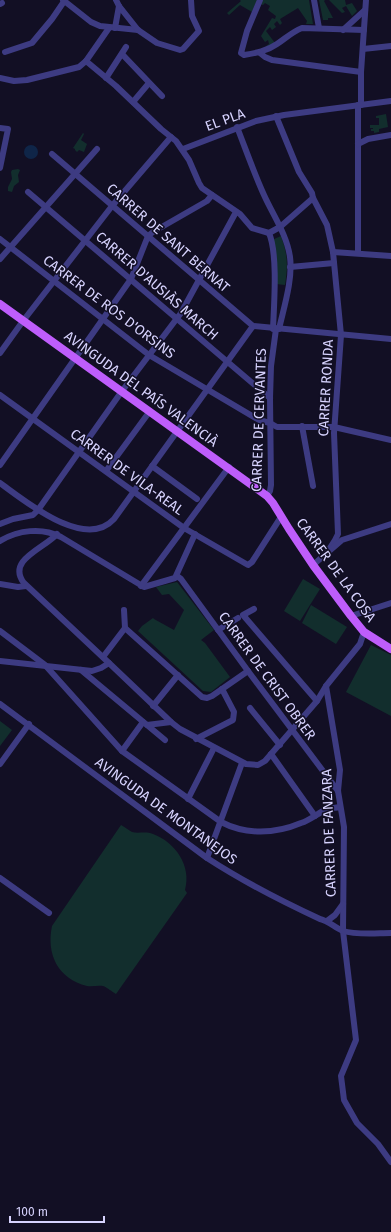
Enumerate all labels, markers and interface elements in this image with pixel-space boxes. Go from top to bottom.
street label: EL PLA [203,105,247,135]
street label: CARRER DE SANT BERNAT [103,180,234,297]
street label: CARRER D'AUSIÀS MARCH [92,227,222,344]
street label: CARRER DE ROS D'ORSINS [40,252,179,363]
street label: AVINGUDA DEL PAÍS VALENCIÀ [61,327,222,450]
street label: CARRER RONDA [315,339,337,437]
street label: CARRER DE CERVANTES [248,347,270,492]
street label: CARRER DE VILA-REAL [67,425,187,519]
street label: CARRER DE LA COSA [293,515,379,625]
street label: CARRER DE CRIST OBRER [215,609,319,744]
street label: AVINGUDA DE MONTANEJOS [92,754,241,868]
street label: CARRER DE FANZARA [318,769,340,897]
scale bar [10,1198,104,1224]
text: 100 m [16,1205,48,1219]

